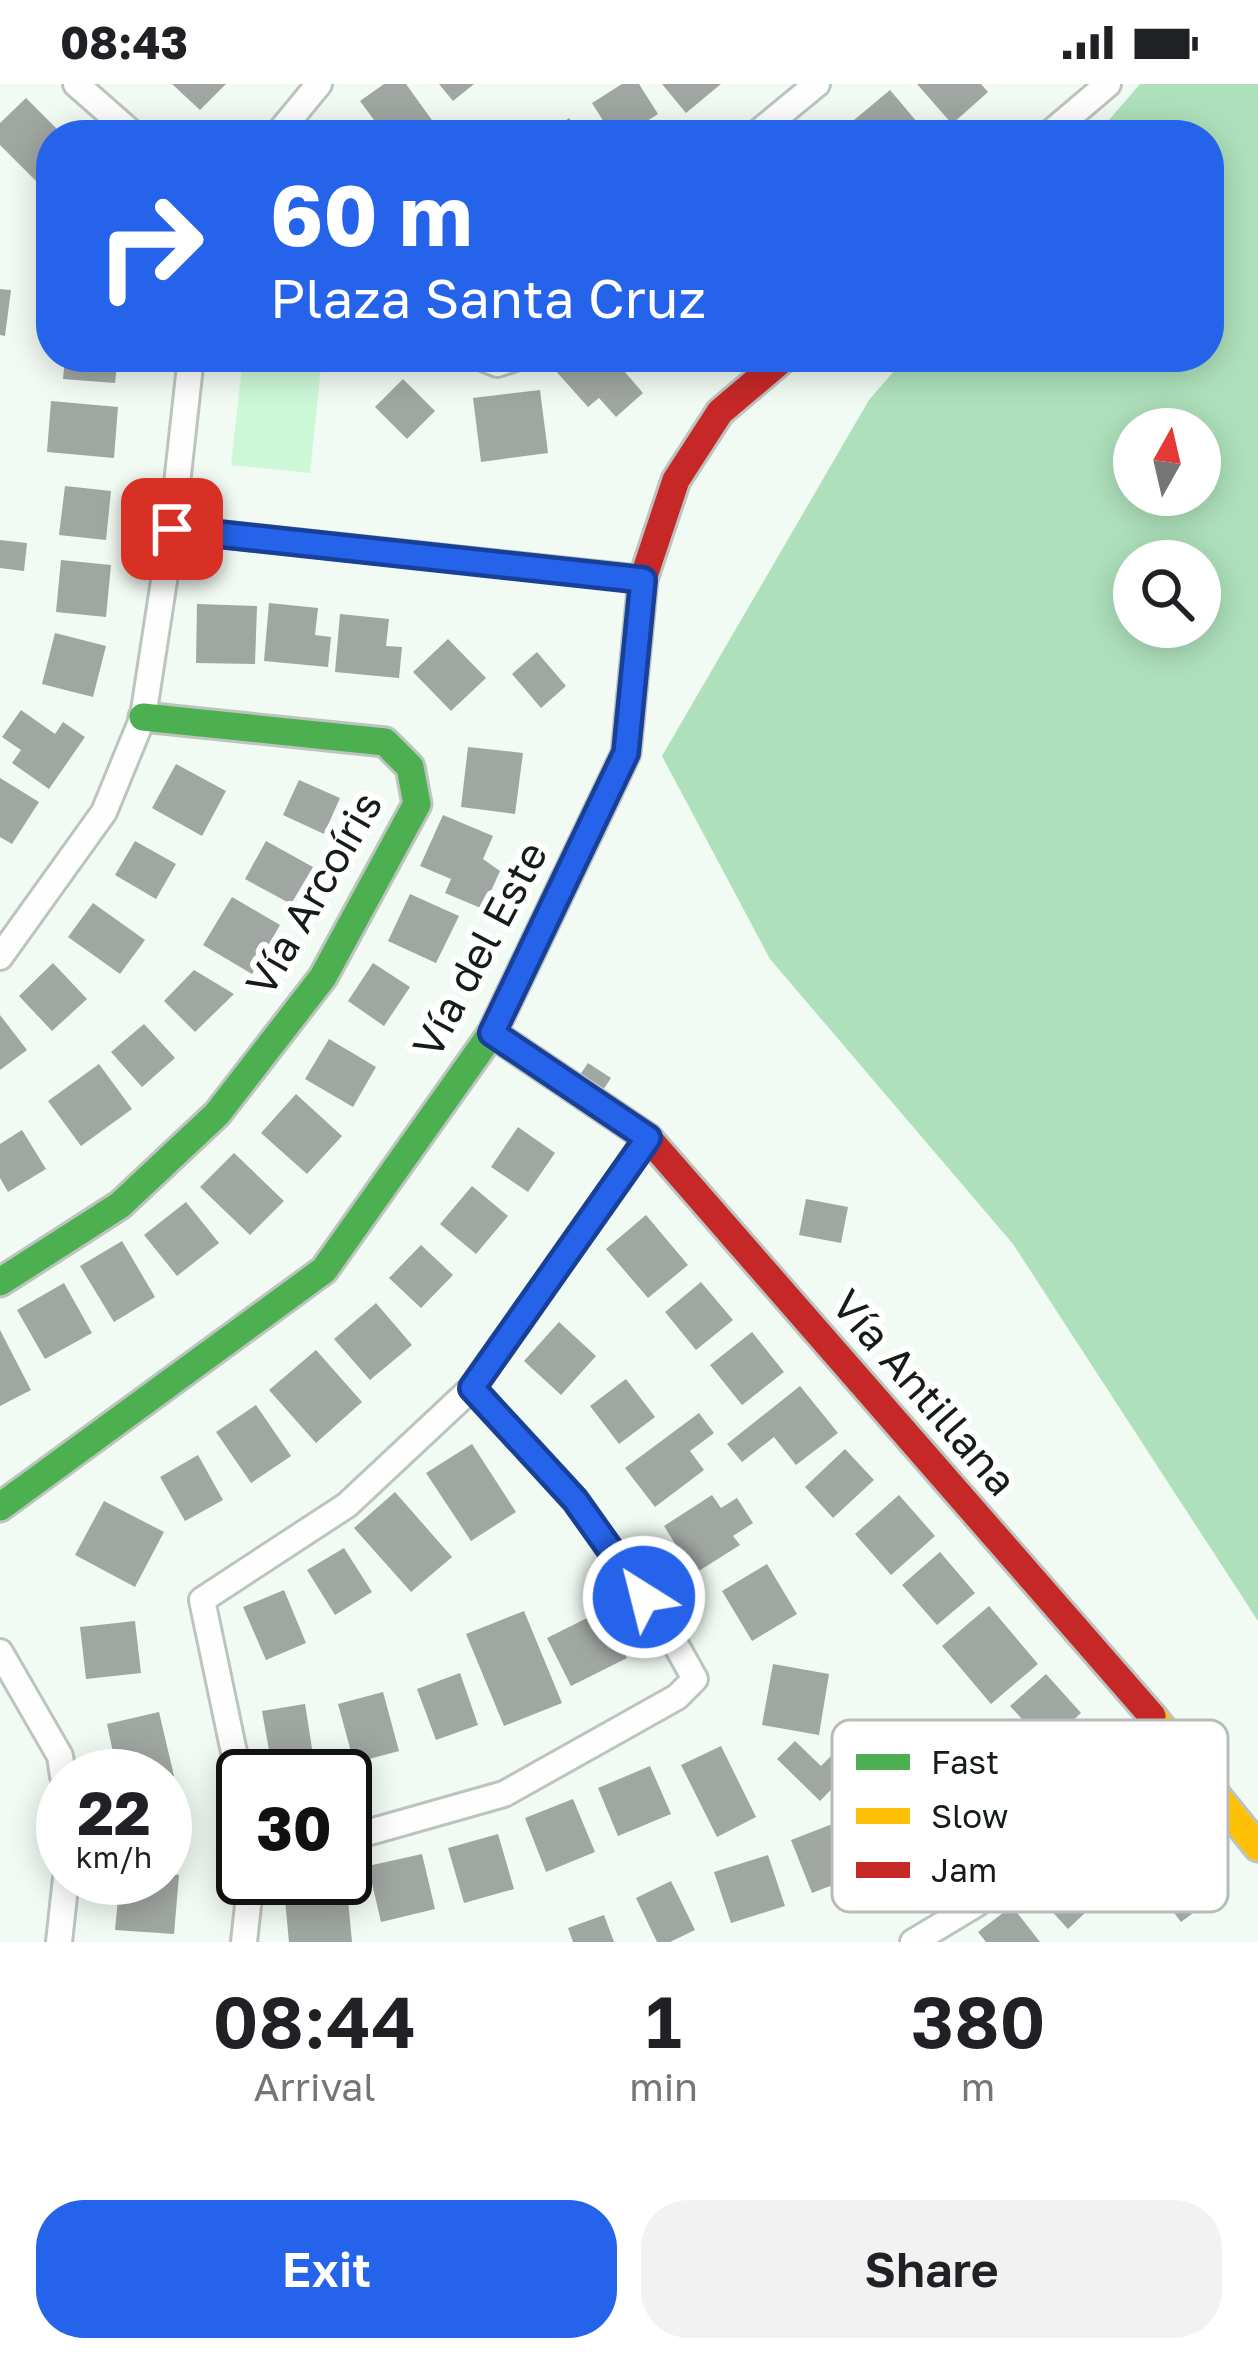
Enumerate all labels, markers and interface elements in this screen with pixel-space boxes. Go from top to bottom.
text: 08:43 [60,15,188,69]
text: 60 m [270,164,472,264]
icon: right [72,168,228,324]
text: Plaza Santa Cruz [270,265,706,330]
north arrow [1113,408,1221,516]
map controls [1113,408,1221,648]
pin [121,478,223,580]
icon: arrive [139,496,205,562]
button: search [1113,540,1221,648]
street label: Vía Arcoíris [235,782,391,1004]
street label: Vía del Este [401,833,557,1065]
street label: Vía Antillana [822,1279,1028,1505]
position arrow [581,1534,707,1660]
legend [832,1720,1228,1912]
text: Fast [931,1742,999,1781]
speed limit sign: 30 [216,1749,372,1905]
text: 22 [77,1776,151,1848]
text: Slow [931,1796,1009,1835]
text: km/h [76,1839,152,1875]
text: Jam [931,1850,997,1889]
text: 08:44 [213,1977,417,2064]
text: 1 [645,1977,682,2064]
text: 380 [911,1977,1045,2064]
text: Arrival [253,2063,376,2110]
text: min [629,2063,698,2110]
text: m [961,2063,995,2110]
button: Exit [36,2200,617,2338]
button: Share [641,2200,1222,2338]

